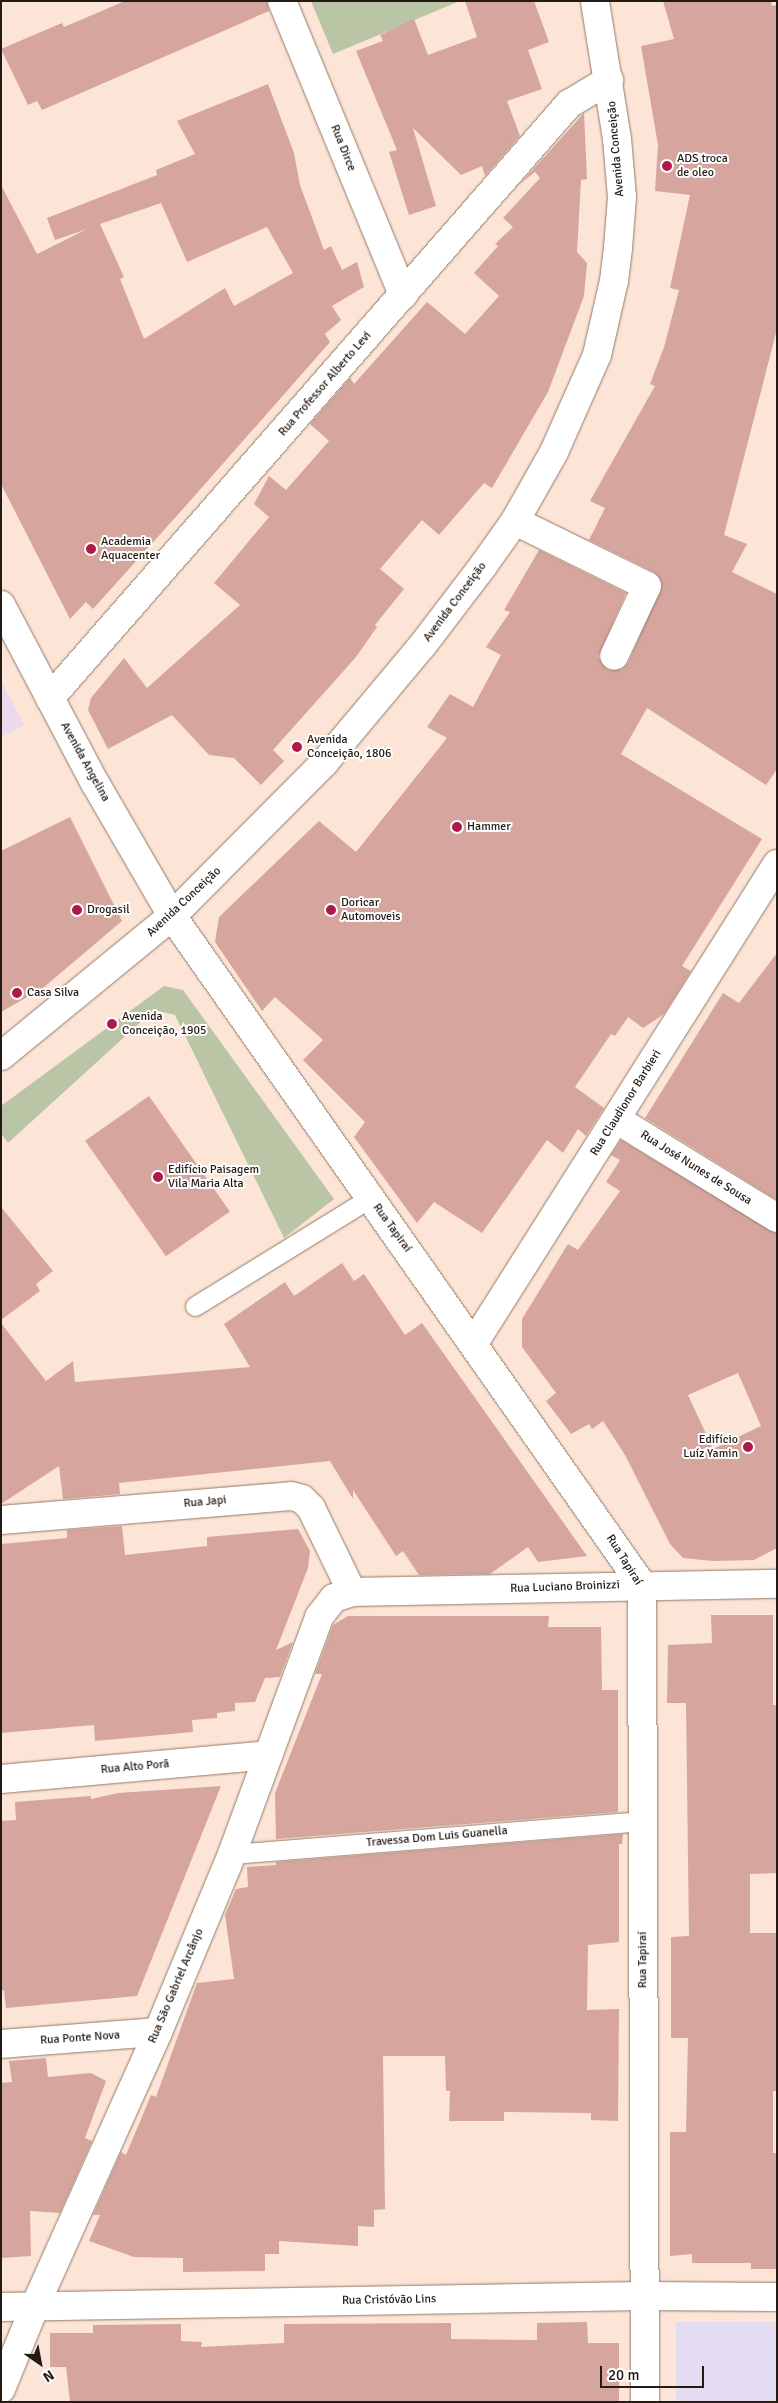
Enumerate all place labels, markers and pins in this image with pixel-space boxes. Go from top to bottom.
place label: ADS troca de oleo [677,152,728,180]
marker: ADS troca de oleo [661,160,673,172]
place label: Academia Aquacenter [101,535,160,563]
marker: Academia Aquacenter [85,543,97,555]
place label: Avenida Conceição, 1806 [307,733,391,761]
marker: Avenida Conceição, 1806 [291,741,303,753]
place label: Hammer [467,820,511,834]
marker: Hammer [451,821,463,833]
place label: Doricar Automoveis [341,896,401,924]
place label: Drogasil [87,903,130,917]
marker: Drogasil [71,904,83,916]
marker: Doricar Automoveis [325,904,337,916]
place label: Casa Silva [27,986,79,1000]
marker: Casa Silva [11,987,23,999]
place label: Avenida Conceição, 1905 [122,1010,206,1038]
marker: Avenida Conceição, 1905 [106,1018,118,1030]
place label: Edifício Paisagem Vila Maria Alta [168,1163,259,1191]
marker: Edifício Paisagem Vila Maria Alta [152,1171,164,1183]
place label: Edifício Luíz Yamin [683,1433,738,1461]
marker: Edifício Luíz Yamin [742,1441,754,1453]

